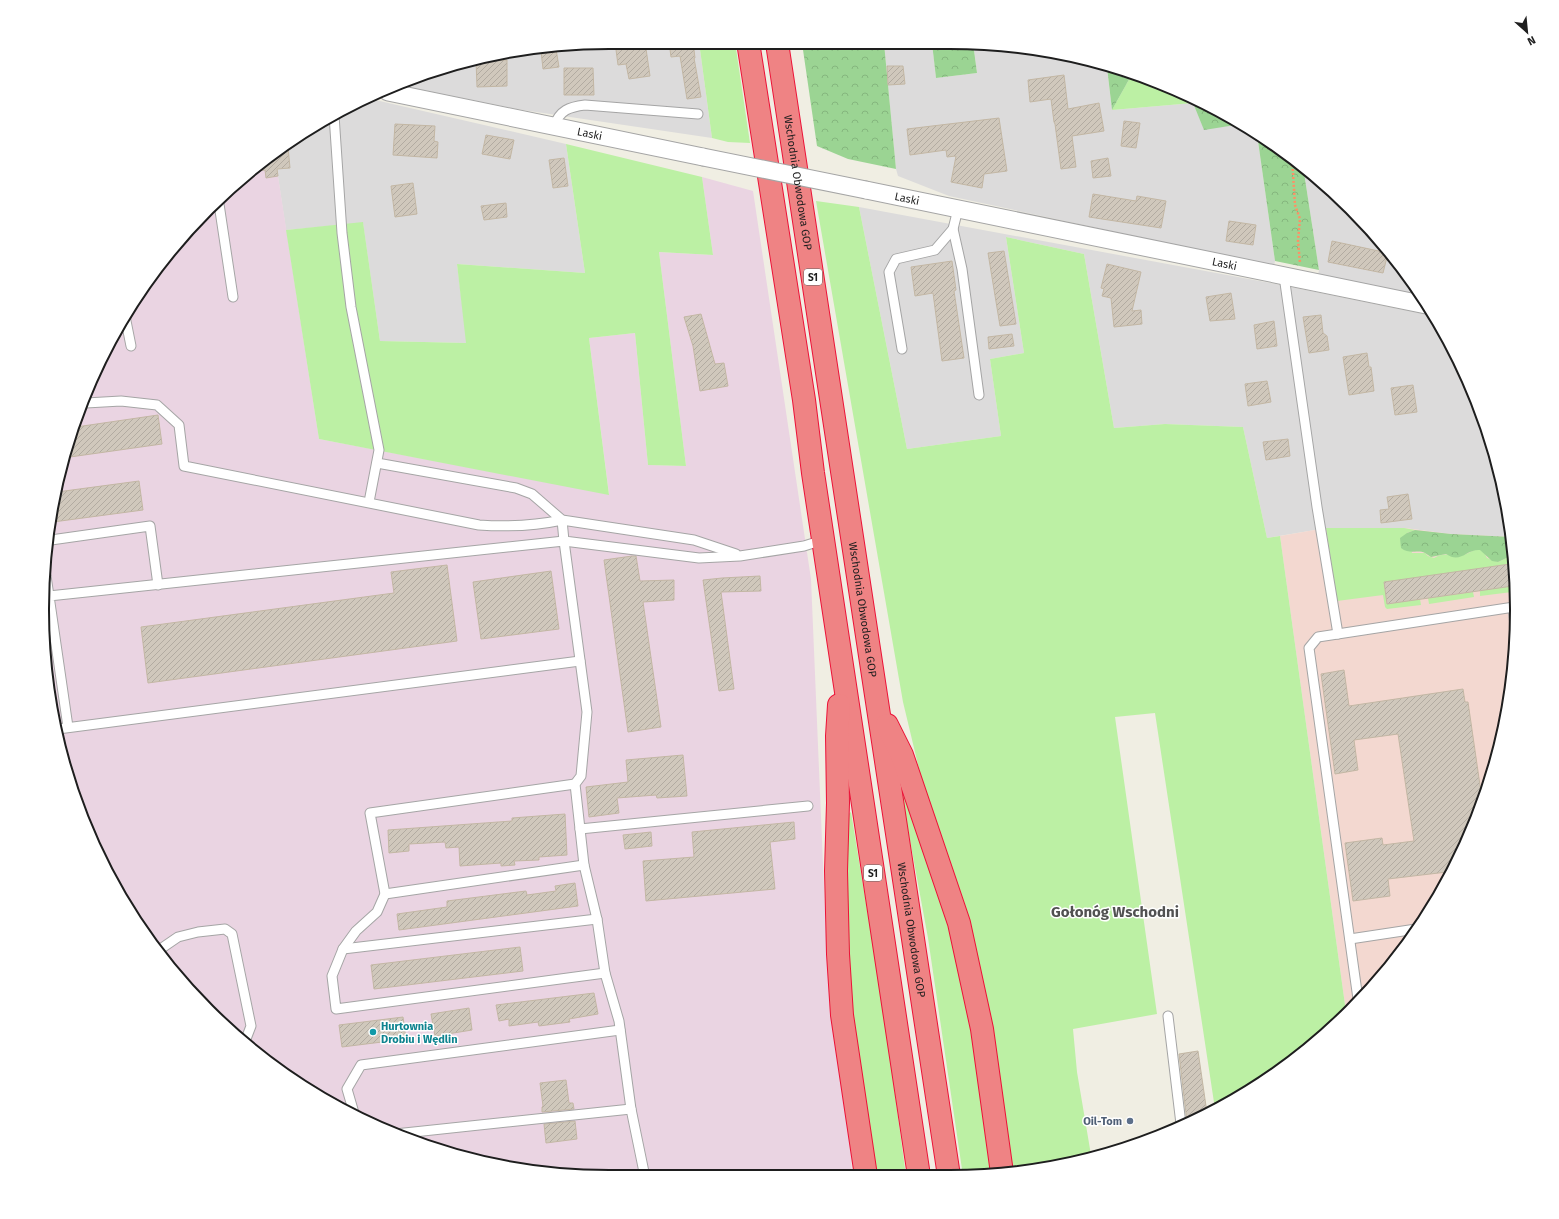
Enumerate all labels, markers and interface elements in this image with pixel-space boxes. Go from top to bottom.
north arrow [1507,12,1547,52]
text: N [1525,33,1538,48]
street label: Wschodnia Obwodowa GOP [781,114,814,252]
street label: Laski [576,125,603,143]
street label: Laski [893,190,921,208]
street label: Laski [1211,255,1238,273]
road number: S1 [804,269,822,285]
street label: Wschodnia Obwodowa GOP [846,541,879,679]
street label: Wschodnia Obwodowa GOP [894,861,928,999]
road number: S1 [864,865,882,881]
district label: Gołonóg Wschodni [1051,903,1179,921]
place label: Hurtownia Drobiu i Wędlin [381,1020,458,1046]
marker: Hurtownia Drobiu i Wędlin [368,1027,378,1037]
place label: Oil-Tom [1083,1115,1122,1128]
marker: Oil-Tom [1125,1116,1135,1126]

